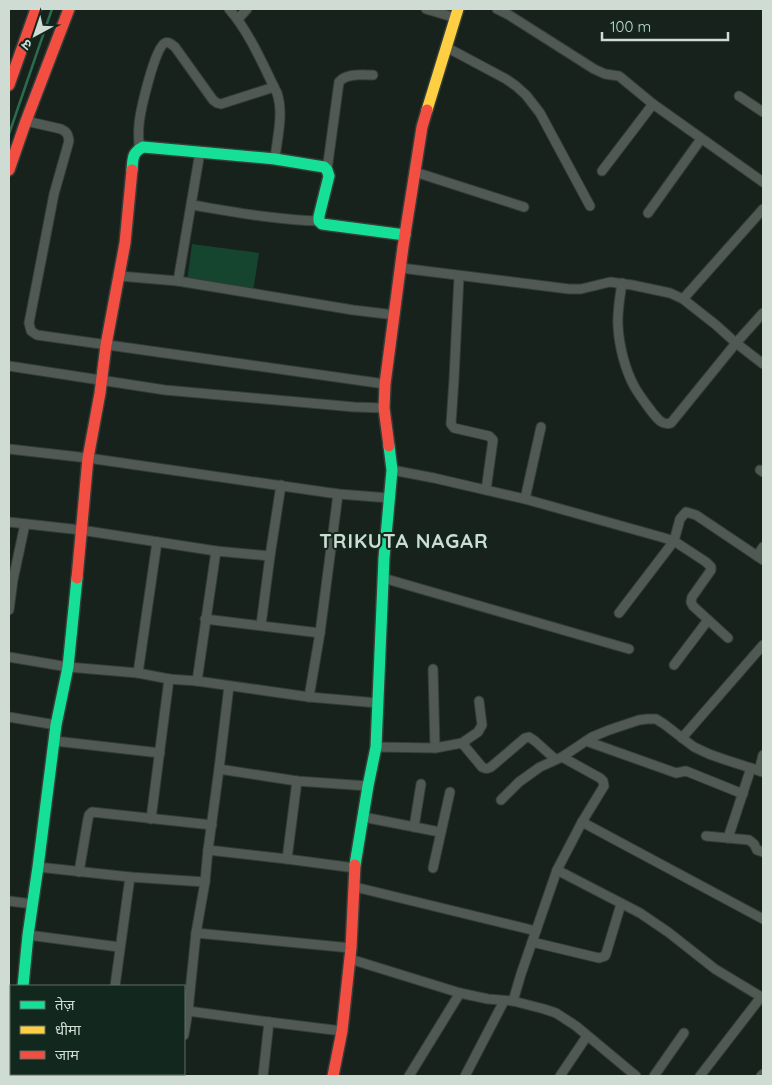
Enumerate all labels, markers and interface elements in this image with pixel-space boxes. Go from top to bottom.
north arrow [10,10,60,60]
scale bar [602,10,728,42]
text: 100 m [610,17,651,36]
text: उ [17,35,36,54]
district label: TRIKUTA NAGAR [319,528,489,553]
legend [10,985,185,1075]
text: तेज़ [55,995,76,1014]
text: धीमा [55,1020,82,1039]
text: जाम [55,1045,80,1064]

